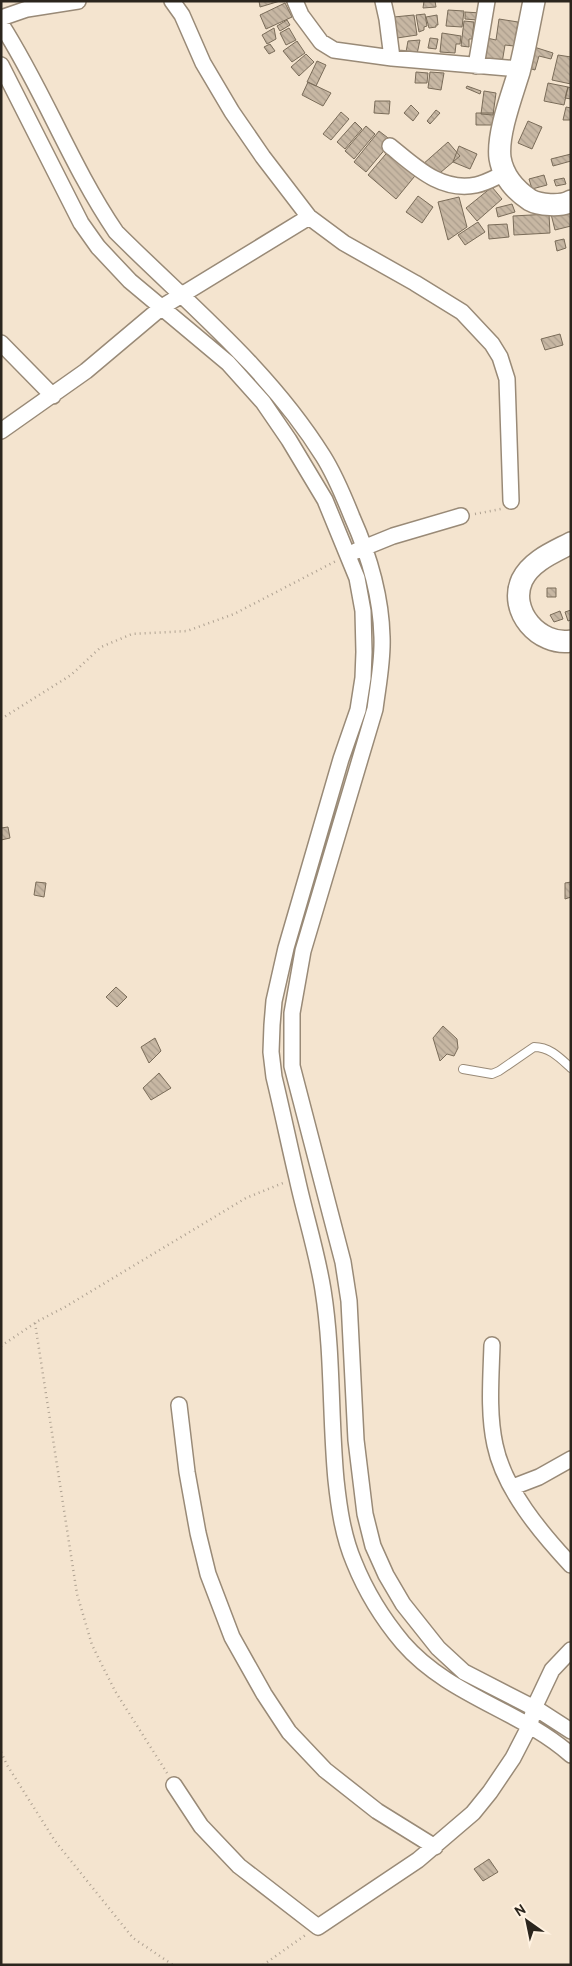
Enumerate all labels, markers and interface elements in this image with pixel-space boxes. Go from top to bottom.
north arrow [502,1896,552,1946]
text: N [512,1901,530,1921]

